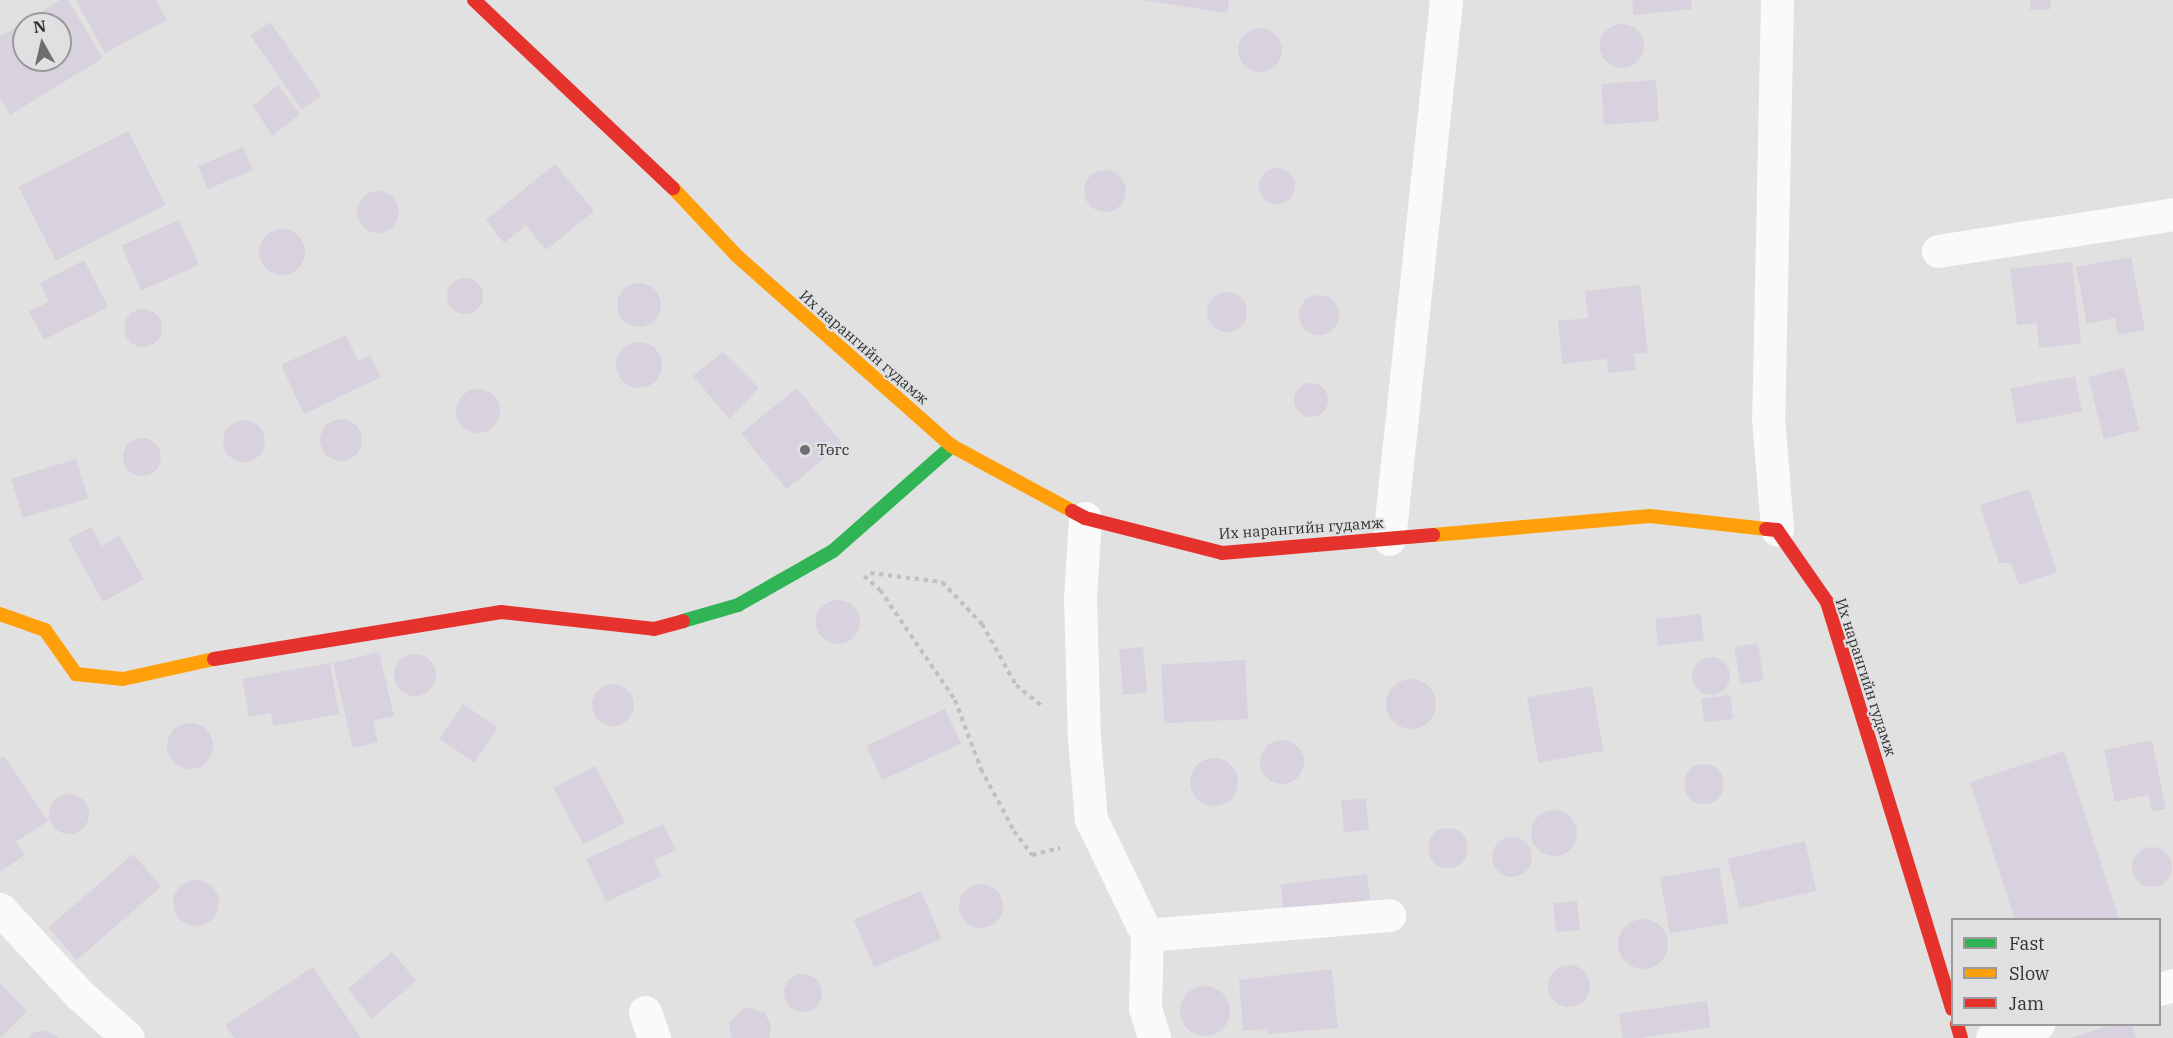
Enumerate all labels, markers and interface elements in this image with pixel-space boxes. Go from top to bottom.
north arrow [12,12,72,72]
text: N [32,15,47,37]
street label: Их нарангийн гудамж [796,286,932,408]
place label: Төгс [817,441,850,459]
marker: Төгс [798,443,812,457]
street label: Их нарангийн гудамж [1218,513,1384,543]
street label: Их нарангийн гудамж [1832,596,1900,758]
legend [1951,918,2161,1026]
text: Fast [2009,932,2044,955]
text: Slow [2009,962,2049,985]
text: Jam [2009,992,2044,1015]

